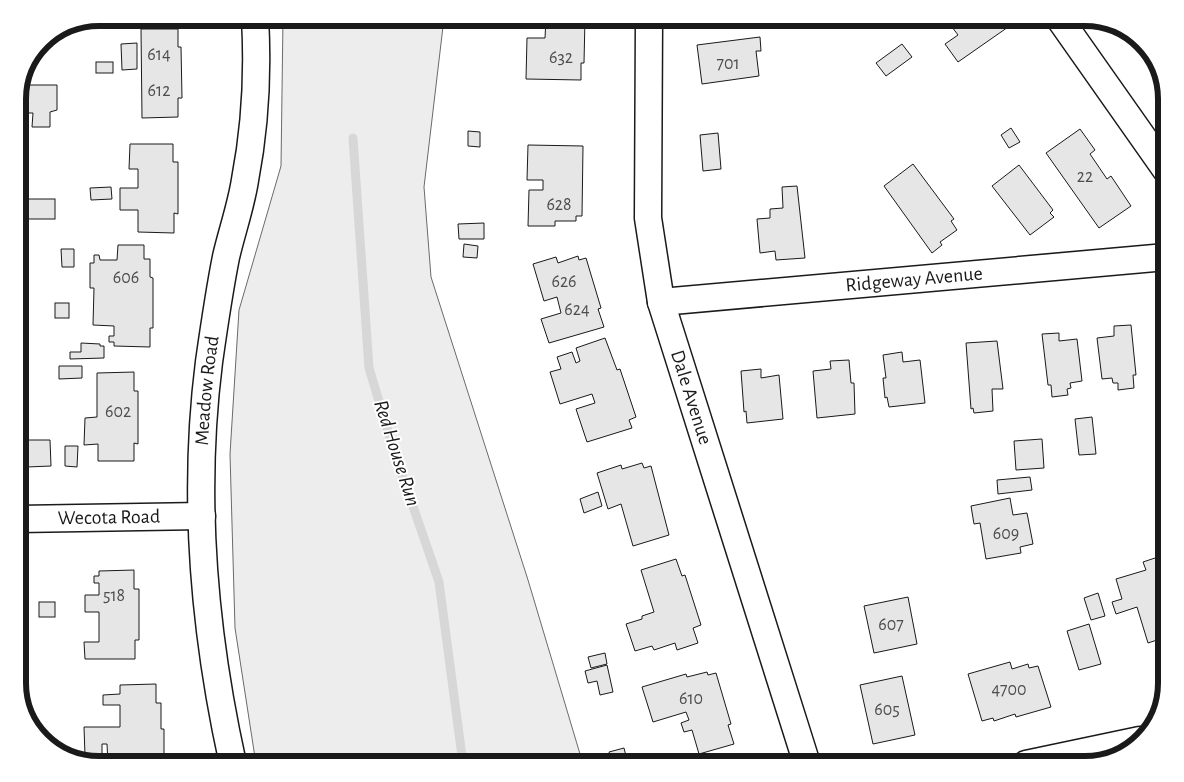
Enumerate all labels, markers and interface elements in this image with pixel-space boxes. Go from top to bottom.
house number: 614 [147,46,171,64]
house number: 632 [549,49,573,67]
house number: 701 [716,55,740,73]
house number: 612 [148,82,170,100]
house number: 22 [1077,168,1093,186]
house number: 628 [546,196,572,214]
street label: Ridgeway Avenue [845,263,983,296]
house number: 606 [113,269,139,287]
house number: 626 [551,273,577,291]
house number: 624 [564,301,590,319]
street label: Meadow Road [192,334,223,446]
street label: Dale Avenue [667,348,715,447]
water label: Red House Run [370,397,424,509]
house number: 602 [105,403,131,421]
street label: Wecota Road [58,507,160,528]
house number: 609 [993,525,1019,543]
house number: 518 [103,587,125,605]
house number: 607 [878,616,904,634]
house number: 4700 [991,681,1027,699]
house number: 610 [679,690,703,708]
house number: 605 [874,701,900,719]

